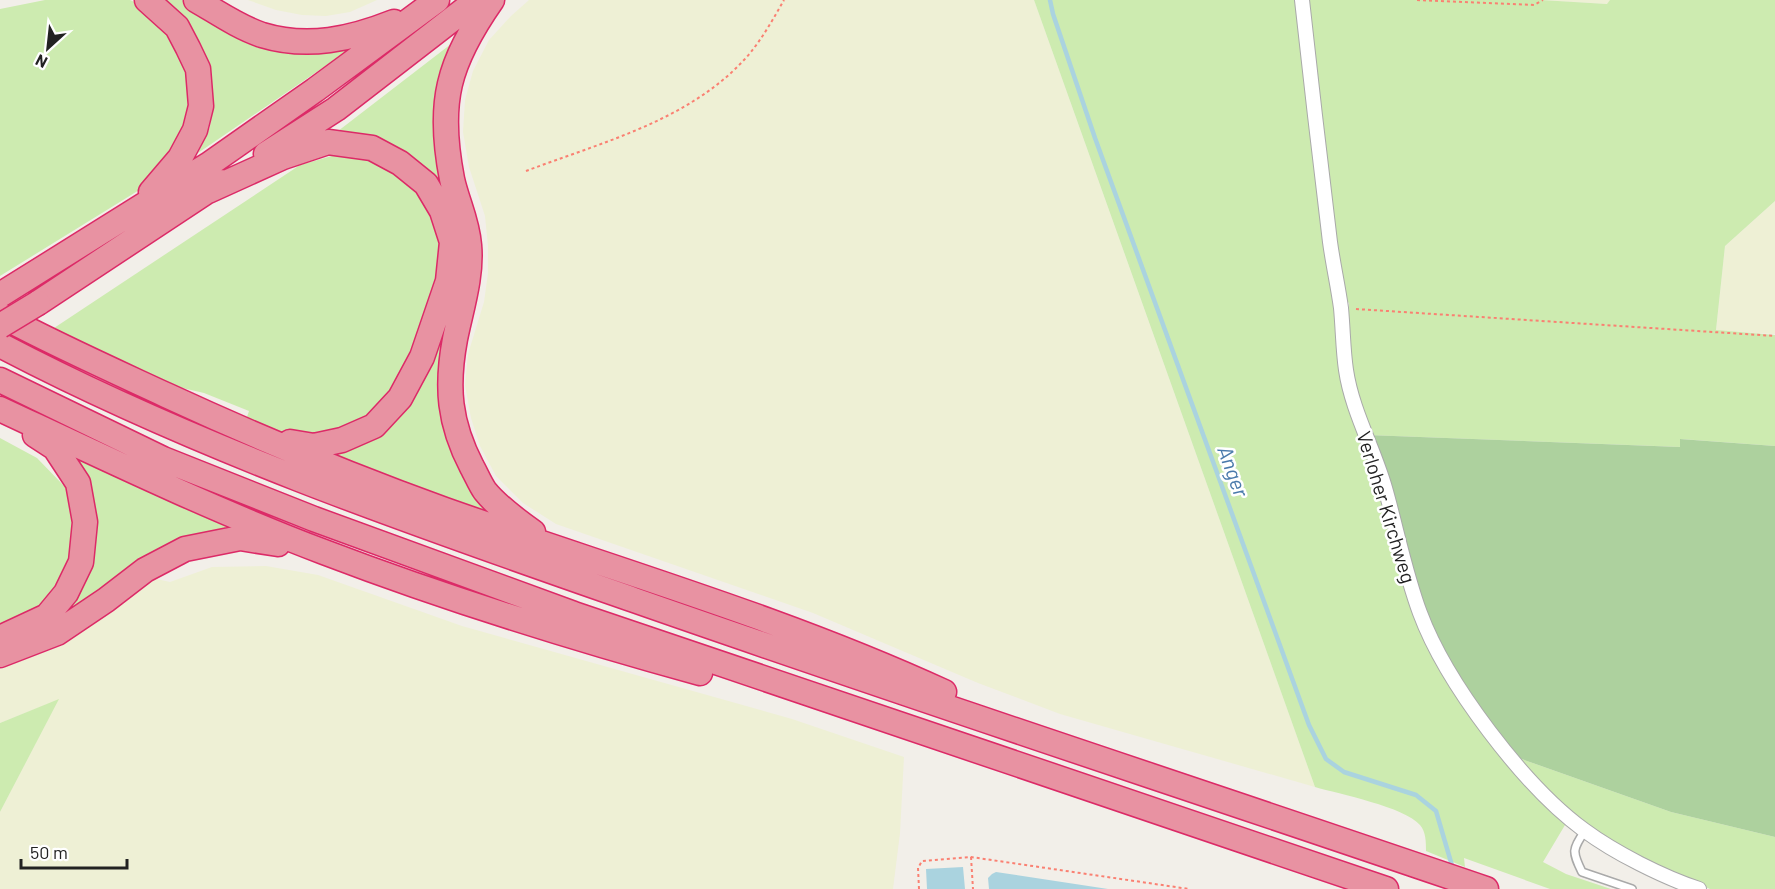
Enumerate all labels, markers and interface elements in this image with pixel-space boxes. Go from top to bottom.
north arrow [18,18,78,78]
text: N [32,51,50,73]
street label: Verloher Kirchweg [1352,428,1422,586]
water label: Anger [1213,442,1255,500]
scale bar [21,832,128,870]
text: 50 m [30,841,68,863]

